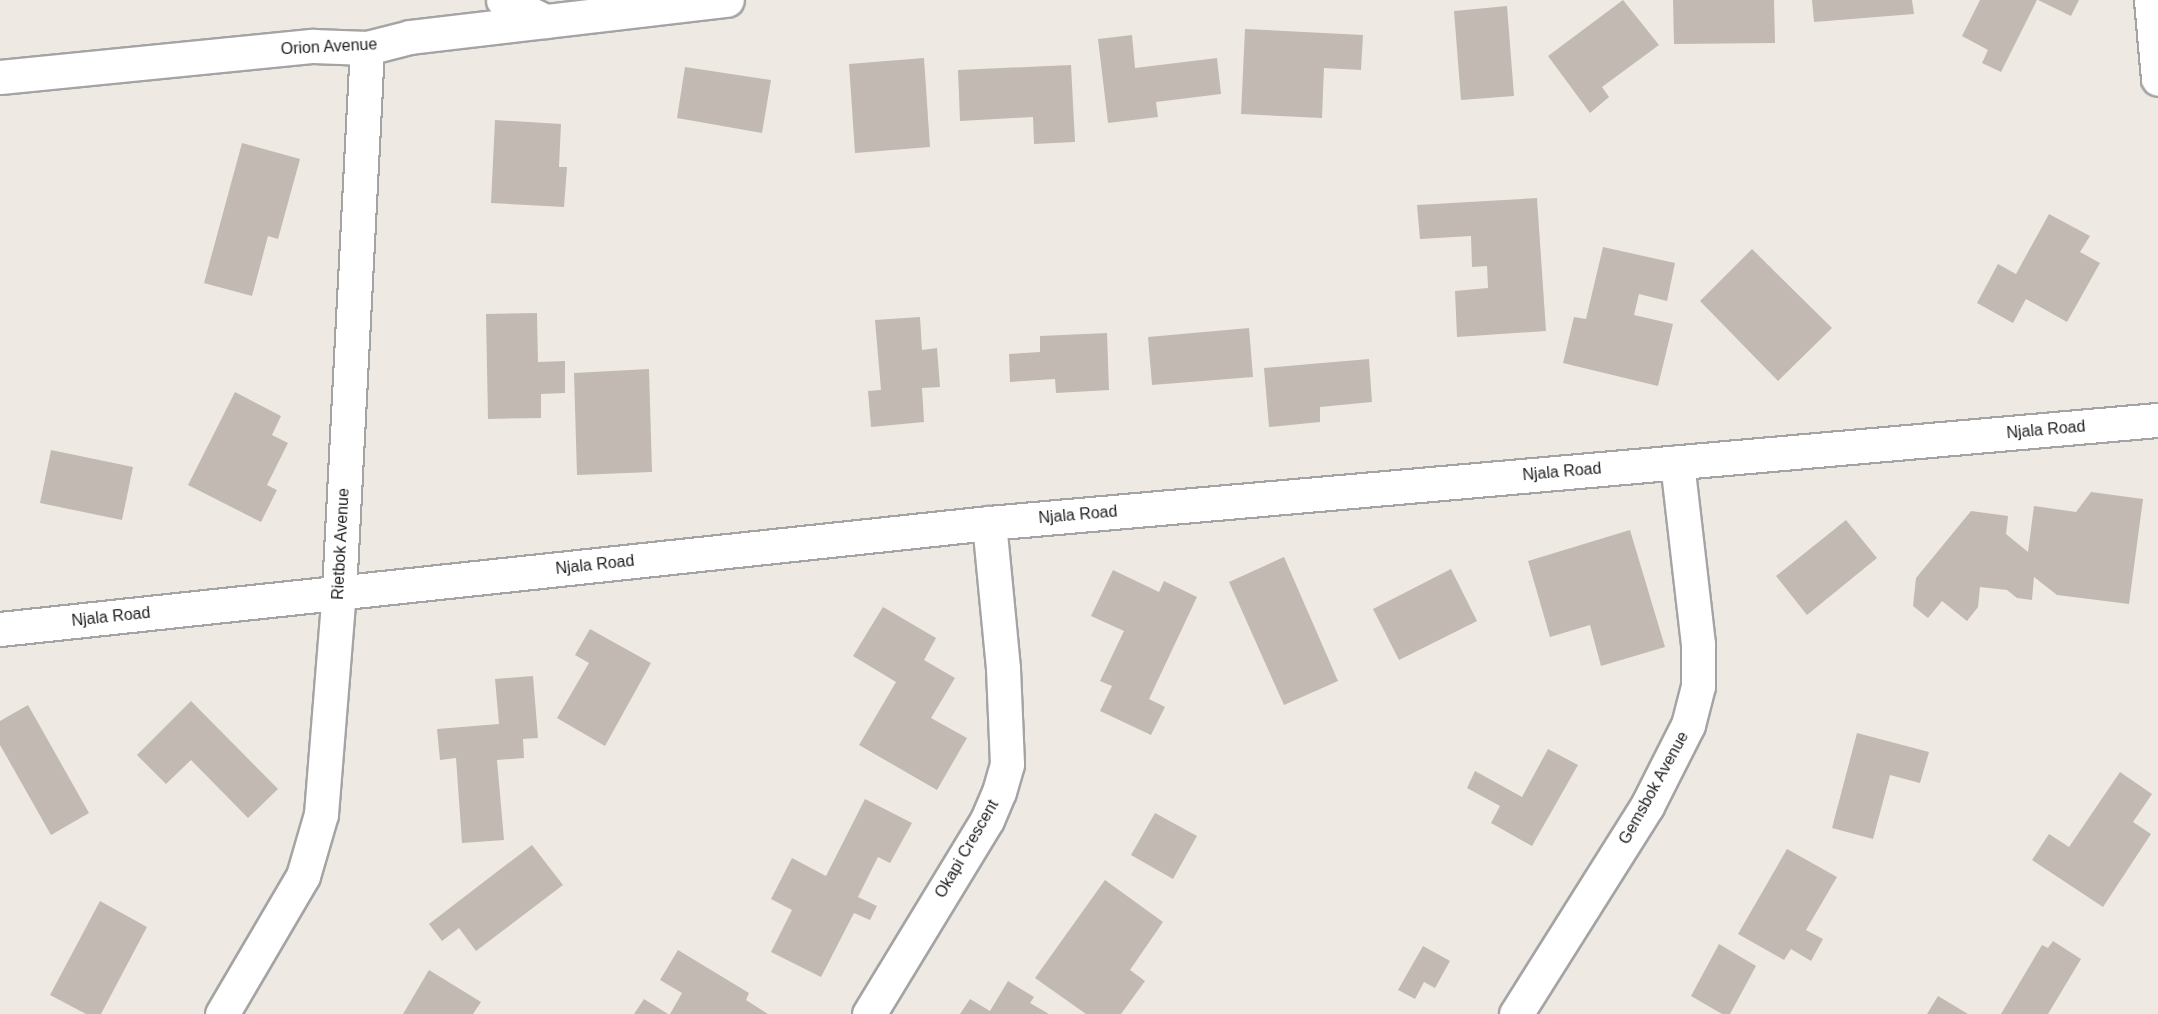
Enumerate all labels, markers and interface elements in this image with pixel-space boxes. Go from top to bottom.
street label: Orion Avenue [280,35,378,59]
street label: Njala Road [2006,417,2086,443]
street label: Njala Road [1522,459,1602,485]
street label: Rietbok Avenue [328,487,354,601]
street label: Njala Road [1038,502,1118,528]
street label: Njala Road [555,551,635,579]
street label: Njala Road [71,603,151,631]
street label: Gemsbok Avenue [1615,728,1693,848]
street label: Okapi Crescent [931,796,1003,902]

